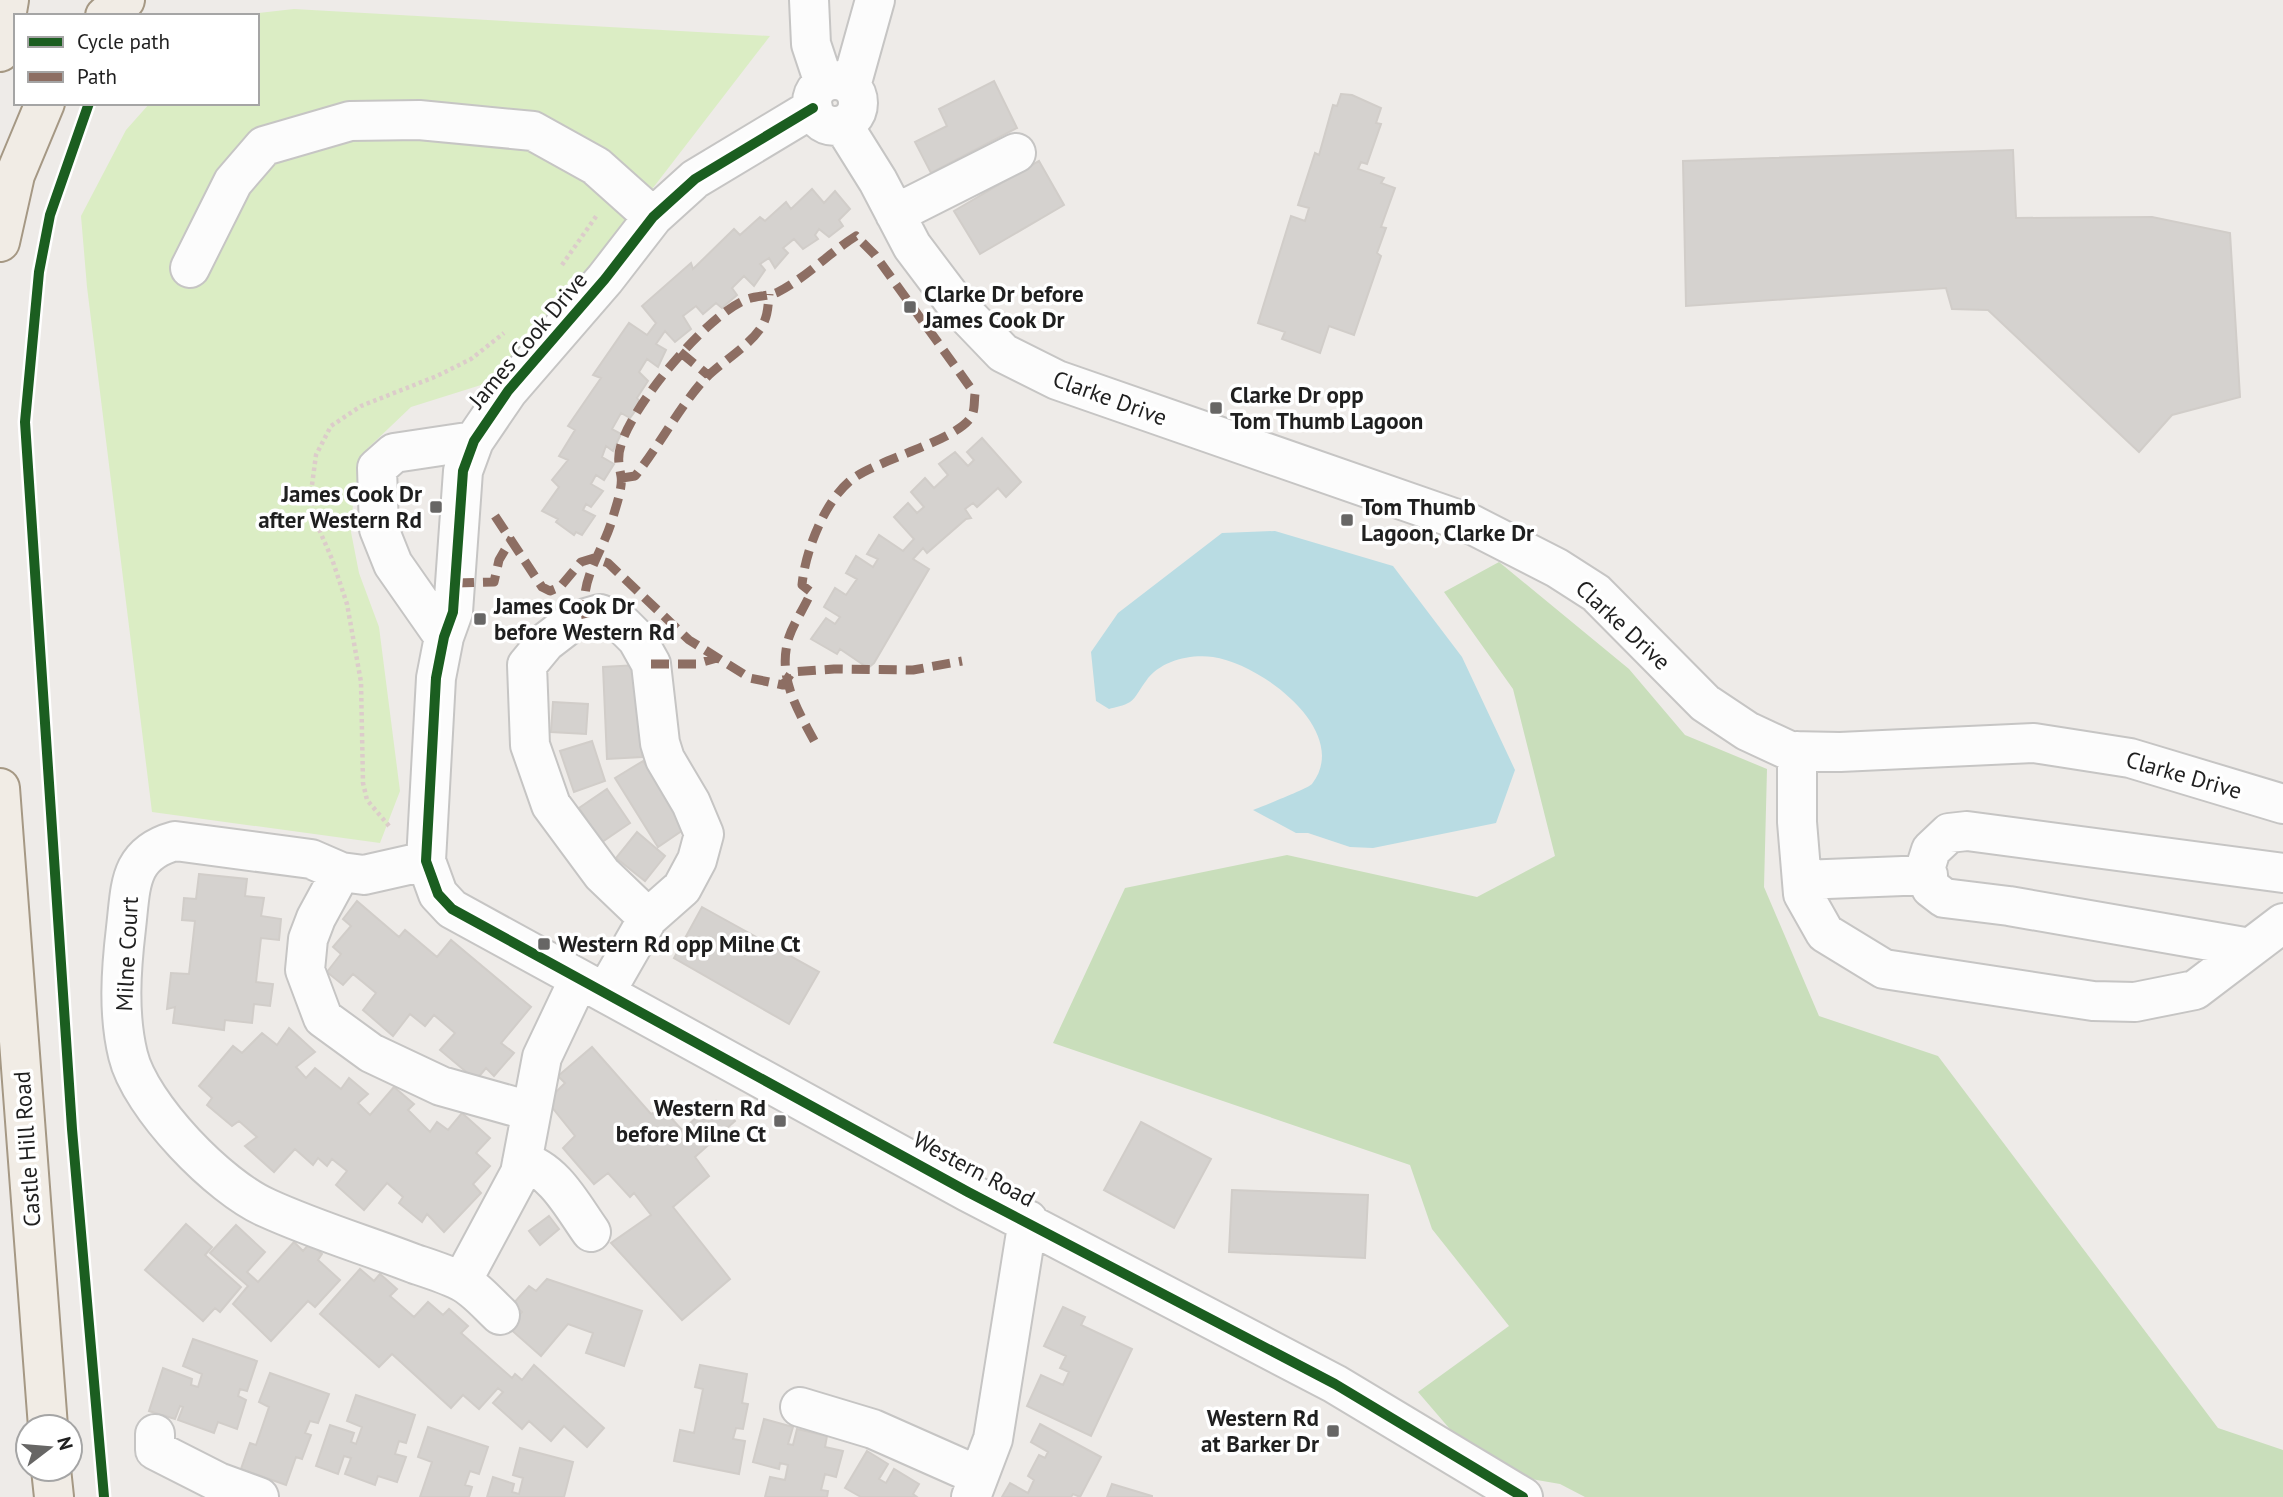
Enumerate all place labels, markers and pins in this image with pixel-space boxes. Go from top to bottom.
place label: Clarke Dr before James Cook Dr [923,279,1084,334]
marker: Clarke Dr before James Cook Dr [902,299,918,315]
place label: Clarke Dr opp Tom Thumb Lagoon [1230,380,1423,435]
marker: Clarke Dr opp Tom Thumb Lagoon [1208,400,1224,416]
place label: James Cook Dr after Western Rd [258,479,423,534]
place label: Tom Thumb Lagoon, Clarke Dr [1361,492,1535,547]
marker: James Cook Dr after Western Rd [428,499,444,515]
marker: Tom Thumb Lagoon, Clarke Dr [1339,512,1355,528]
place label: James Cook Dr before Western Rd [493,591,675,646]
marker: James Cook Dr before Western Rd [472,611,488,627]
place label: Western Rd opp Milne Ct [558,929,800,958]
marker: Western Rd opp Milne Ct [536,936,552,952]
place label: Western Rd before Milne Ct [616,1093,766,1148]
marker: Western Rd before Milne Ct [772,1113,788,1129]
place label: Western Rd at Barker Dr [1201,1403,1320,1458]
marker: Western Rd at Barker Dr [1325,1423,1341,1439]

